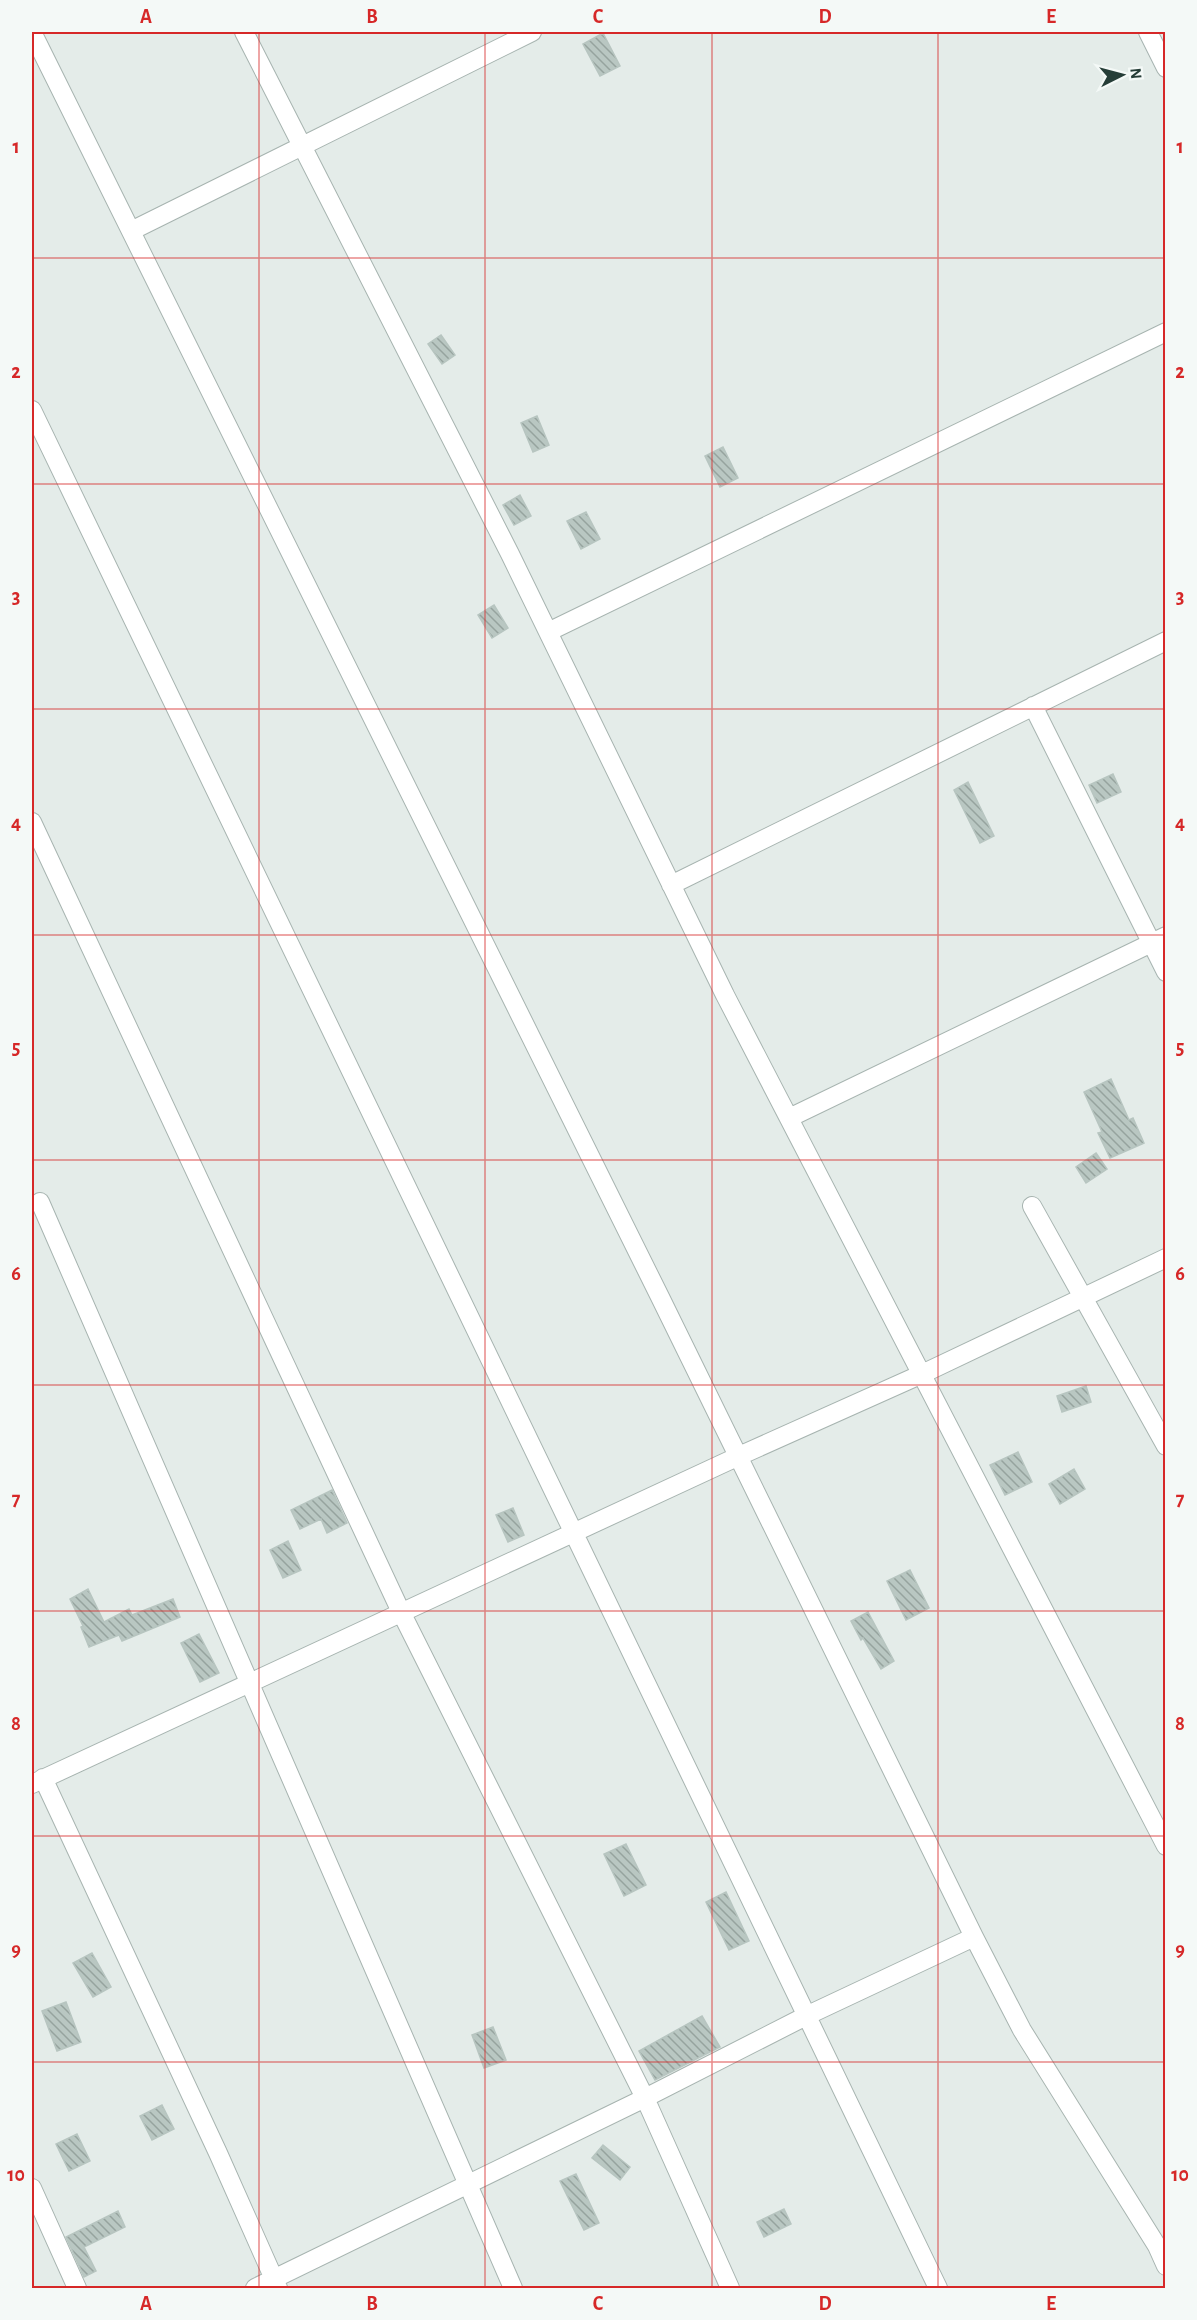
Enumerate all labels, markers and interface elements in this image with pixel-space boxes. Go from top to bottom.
text: A [140,7,152,27]
text: B [366,7,378,27]
text: C [593,7,604,27]
text: D [818,7,832,27]
text: E [1046,7,1056,27]
north arrow [1092,45,1152,105]
text: N [1127,67,1144,80]
text: 1 [12,137,20,157]
text: 1 [1176,137,1184,157]
text: 2 [11,362,21,382]
text: 2 [1175,362,1185,382]
text: 3 [12,587,20,607]
text: 3 [1176,587,1184,607]
text: 4 [11,813,21,833]
text: 4 [1175,813,1185,833]
text: 5 [12,1038,20,1058]
text: 5 [1176,1038,1184,1058]
text: 6 [11,1264,21,1284]
text: 6 [1175,1264,1185,1284]
text: 7 [12,1489,21,1509]
text: 7 [1176,1489,1185,1509]
text: 8 [11,1714,21,1734]
text: 8 [1175,1714,1185,1734]
text: 9 [11,1940,21,1960]
text: 9 [1175,1940,1185,1960]
text: 10 [7,2165,25,2185]
text: 10 [1171,2165,1189,2185]
text: A [140,2294,152,2314]
text: B [366,2294,378,2314]
text: C [593,2294,604,2314]
text: D [818,2294,832,2314]
text: E [1046,2294,1056,2314]

